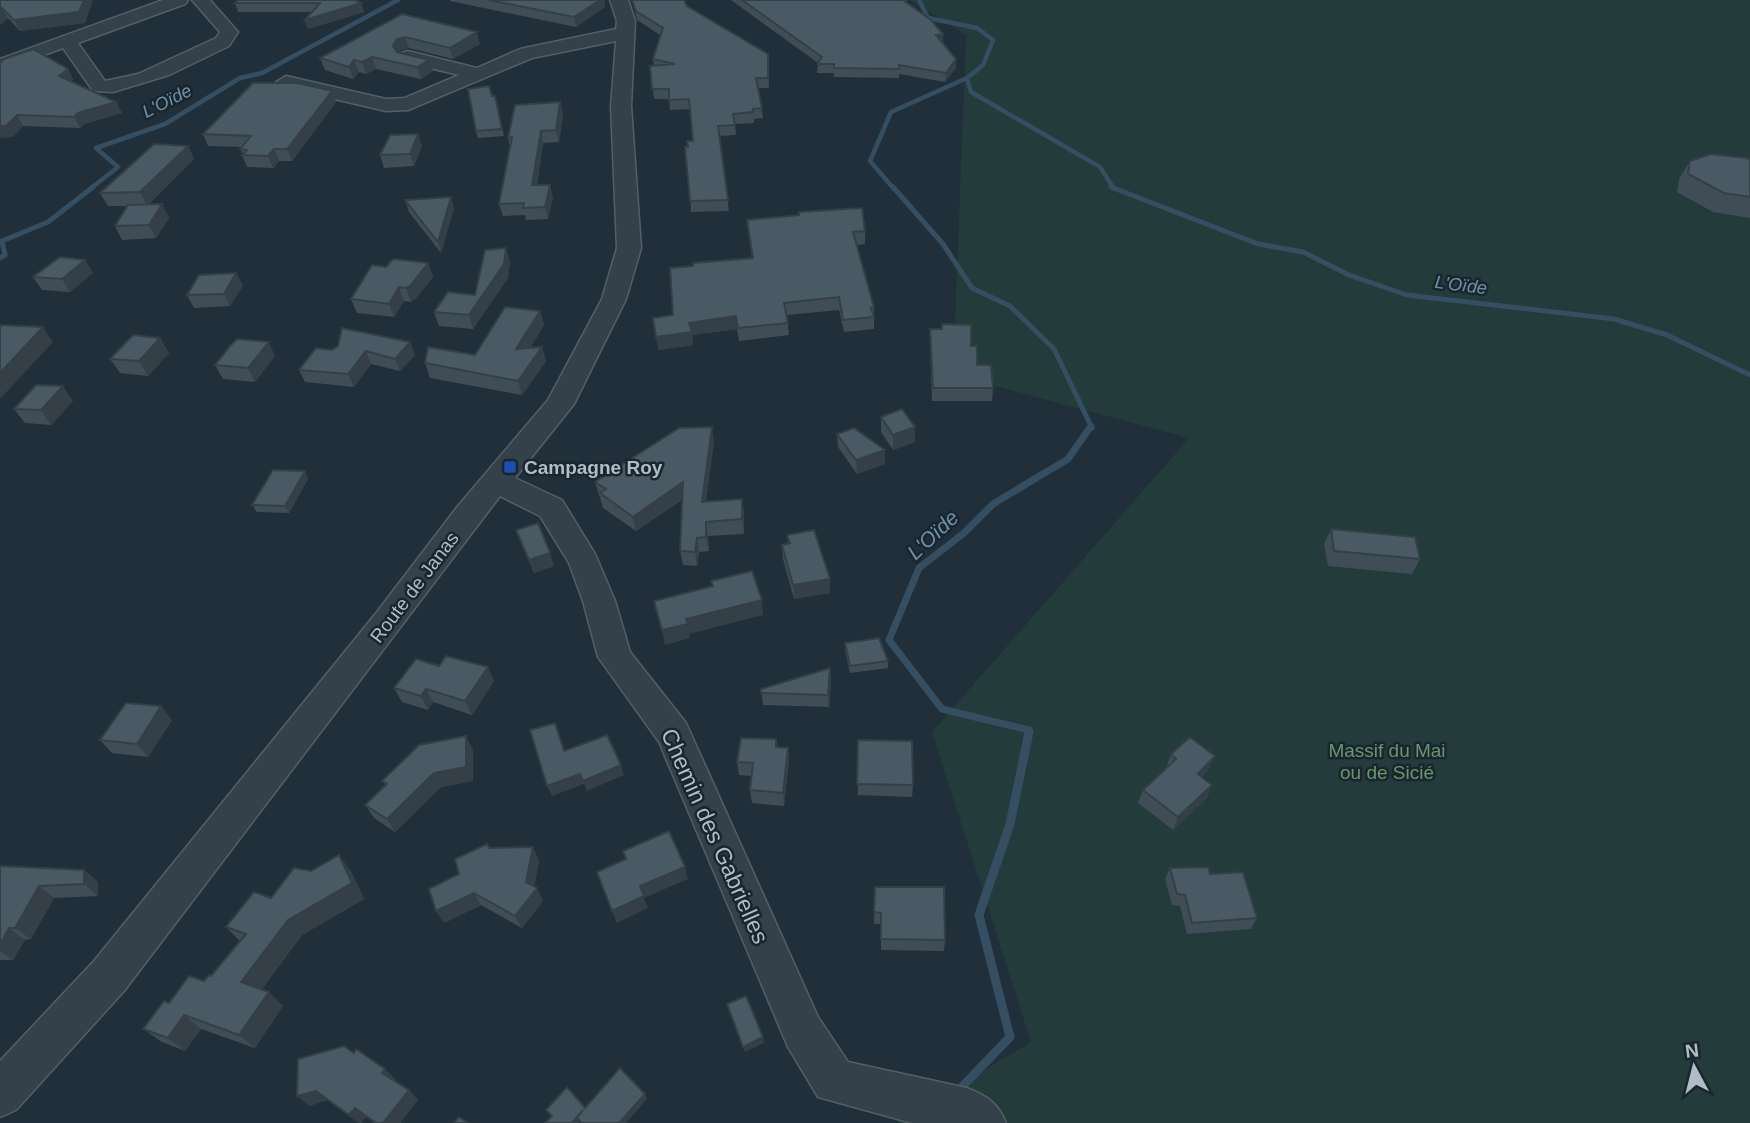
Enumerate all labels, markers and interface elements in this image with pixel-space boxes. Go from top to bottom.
water label: L'Oïde [139,80,195,122]
water label: L'Oïde [1434,272,1488,298]
place label: Campagne Roy [524,457,663,478]
marker: Campagne Roy [502,459,518,475]
water label: L'Oïde [902,505,963,564]
street label: Route de Janas [366,528,463,647]
street label: Chemin des Gabrielles [656,724,774,948]
park label: Massif du Mai ou de Sicié [1328,740,1446,783]
north arrow [1659,1032,1729,1102]
text: N [1684,1039,1700,1062]

